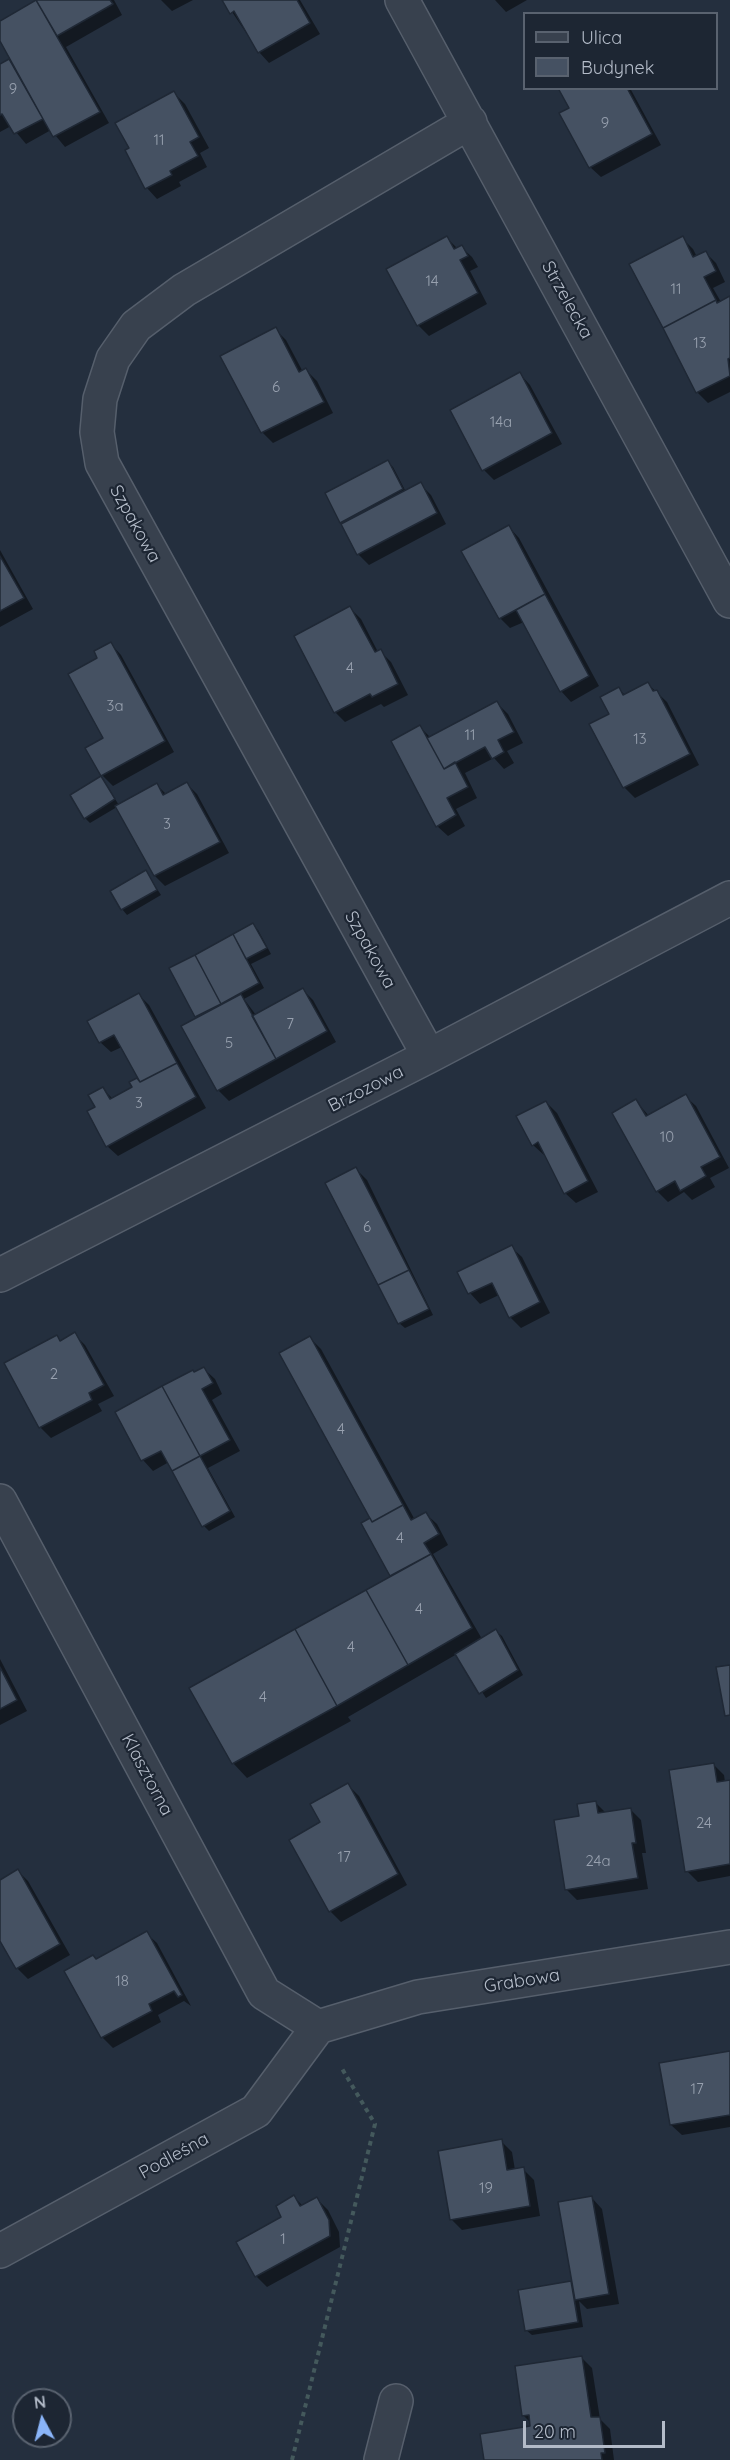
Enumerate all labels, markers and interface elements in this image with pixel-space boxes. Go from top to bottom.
legend [523,12,718,90]
text: Ulica [581,26,622,49]
text: Budynek [581,56,654,79]
house number: 9 [9,80,17,98]
house number: 9 [601,114,609,132]
house number: 11 [153,131,165,149]
street label: Strzelecka [537,257,597,343]
house number: 14 [425,272,439,290]
house number: 11 [670,280,682,298]
house number: 13 [693,334,707,352]
house number: 6 [272,378,280,396]
house number: 14a [490,413,512,431]
street label: Szpakowa [105,482,165,566]
house number: 4 [346,659,354,677]
house number: 3a [107,697,123,715]
house number: 11 [464,726,476,744]
house number: 13 [633,730,647,748]
house number: 3 [163,815,171,833]
street label: Szpakowa [340,908,400,992]
house number: 7 [286,1015,294,1033]
house number: 5 [225,1034,233,1052]
street label: Brzozowa [325,1061,407,1117]
house number: 3 [135,1094,143,1112]
house number: 10 [660,1128,674,1146]
house number: 6 [363,1218,371,1236]
house number: 2 [50,1365,58,1383]
house number: 4 [337,1420,345,1438]
house number: 4 [396,1529,404,1547]
house number: 4 [415,1600,423,1618]
house number: 4 [347,1638,355,1656]
house number: 4 [259,1688,267,1706]
street label: Klasztorna [116,1730,178,1820]
house number: 24 [696,1814,712,1832]
house number: 17 [337,1848,351,1866]
house number: 24a [585,1852,611,1870]
street label: Grabowa [483,1964,561,1998]
house number: 18 [115,1972,129,1990]
house number: 17 [690,2080,704,2098]
street label: Podleśna [135,2128,213,2184]
house number: 19 [479,2179,493,2197]
house number: 1 [280,2230,286,2248]
north arrow [12,2388,72,2448]
text: N [33,2391,47,2413]
scale bar [526,2409,668,2447]
text: 20 m [534,2420,576,2443]

